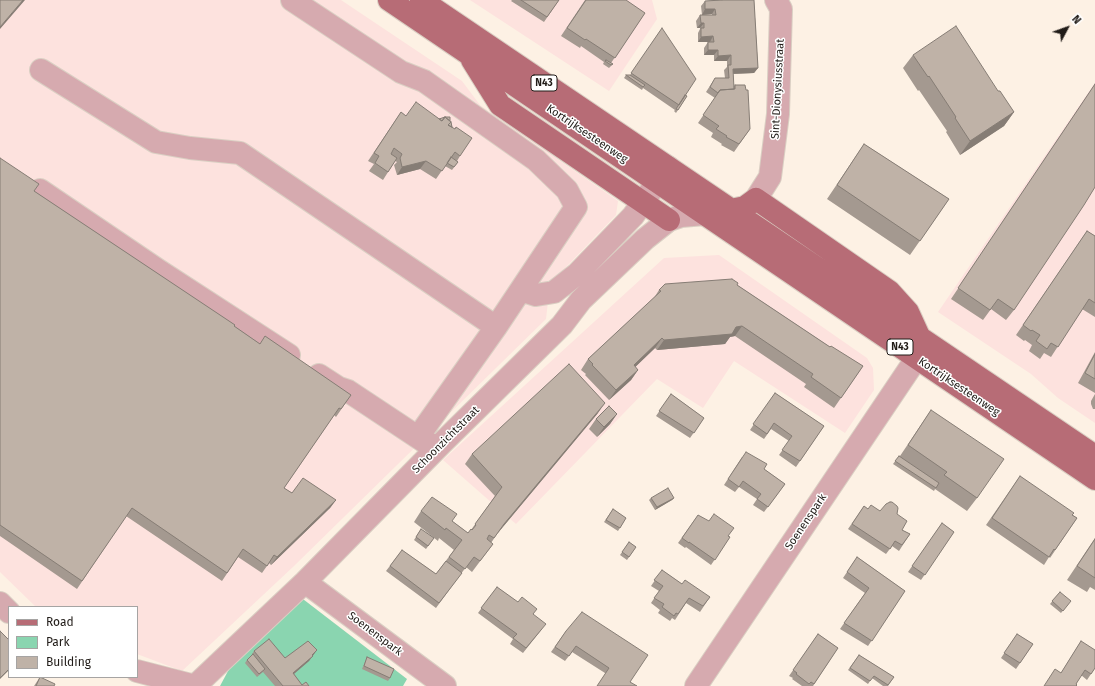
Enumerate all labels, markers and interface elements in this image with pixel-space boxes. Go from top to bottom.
north arrow [1047,8,1087,48]
text: N [1069,13,1084,27]
street label: Sint-Dionysiusstraat [769,39,787,139]
road number: N43 [531,75,557,91]
street label: Kortrijksesteenweg [544,102,630,166]
road number: N43 [887,339,913,355]
street label: Kortrijksesteenweg [916,355,1002,419]
street label: Schoonzichtstraat [410,404,482,476]
street label: Soenenspark [782,491,830,553]
legend [8,606,138,678]
street label: Soenenspark [345,609,405,659]
text: Road [46,615,74,629]
text: Park [46,635,70,649]
text: Building [46,655,91,669]

